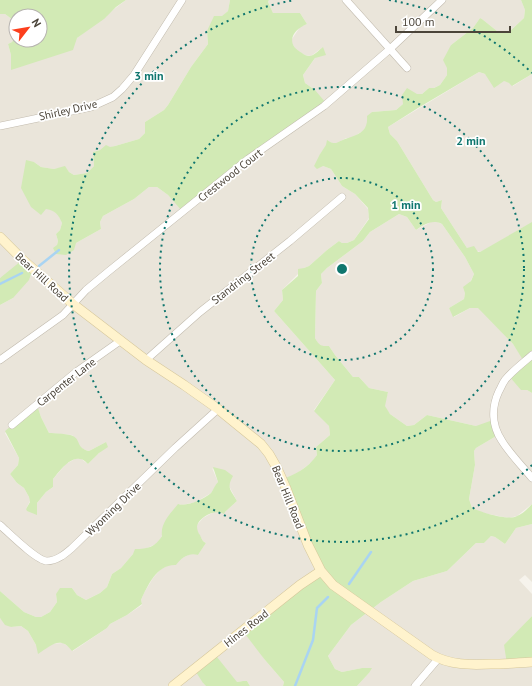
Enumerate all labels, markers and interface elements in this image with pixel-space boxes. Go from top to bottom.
north arrow [8,8,48,48]
scale bar [396,8,510,34]
text: 100 m [402,14,435,29]
text: N [29,16,44,30]
text: 3 min [134,68,164,83]
street label: Shirley Drive [37,96,99,124]
text: 2 min [456,133,486,148]
street label: Crestwood Court [195,145,265,205]
text: 1 min [391,197,421,212]
street label: Bear Hill Road [12,249,72,305]
street label: Standring Street [209,249,278,307]
centre of rings [335,262,349,276]
street label: Carpenter Lane [34,354,99,409]
street label: Bear Hill Road [269,463,307,531]
street label: Wyoming Drive [83,479,144,539]
street label: Hines Road [221,606,271,650]

